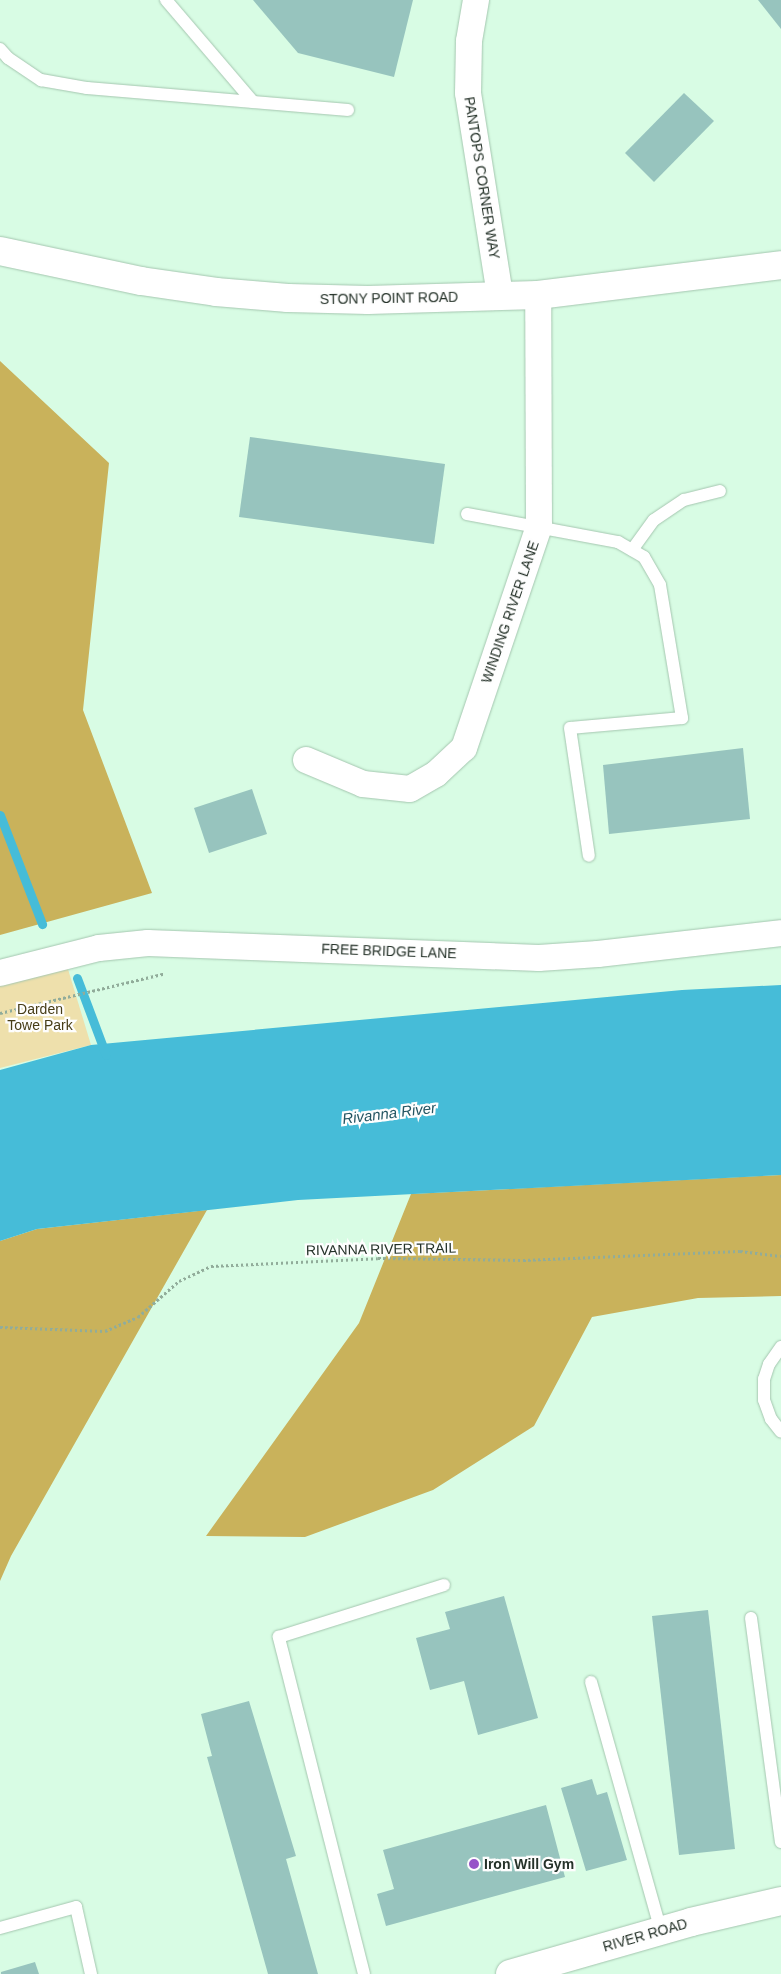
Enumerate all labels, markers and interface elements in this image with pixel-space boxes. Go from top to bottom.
street label: PANTOPS CORNER WAY [461,96,503,260]
street label: STONY POINT ROAD [319,288,459,308]
street label: WINDING RIVER LANE [478,539,542,685]
street label: FREE BRIDGE LANE [321,940,457,962]
park label: Darden Towe Park [7,1001,73,1034]
water label: Rivanna River [341,1098,437,1128]
street label: RIVANNA RIVER TRAIL [305,1239,457,1259]
place label: Iron Will Gym [484,1856,574,1872]
marker: Iron Will Gym [468,1858,480,1870]
street label: RIVER ROAD [601,1915,689,1955]

